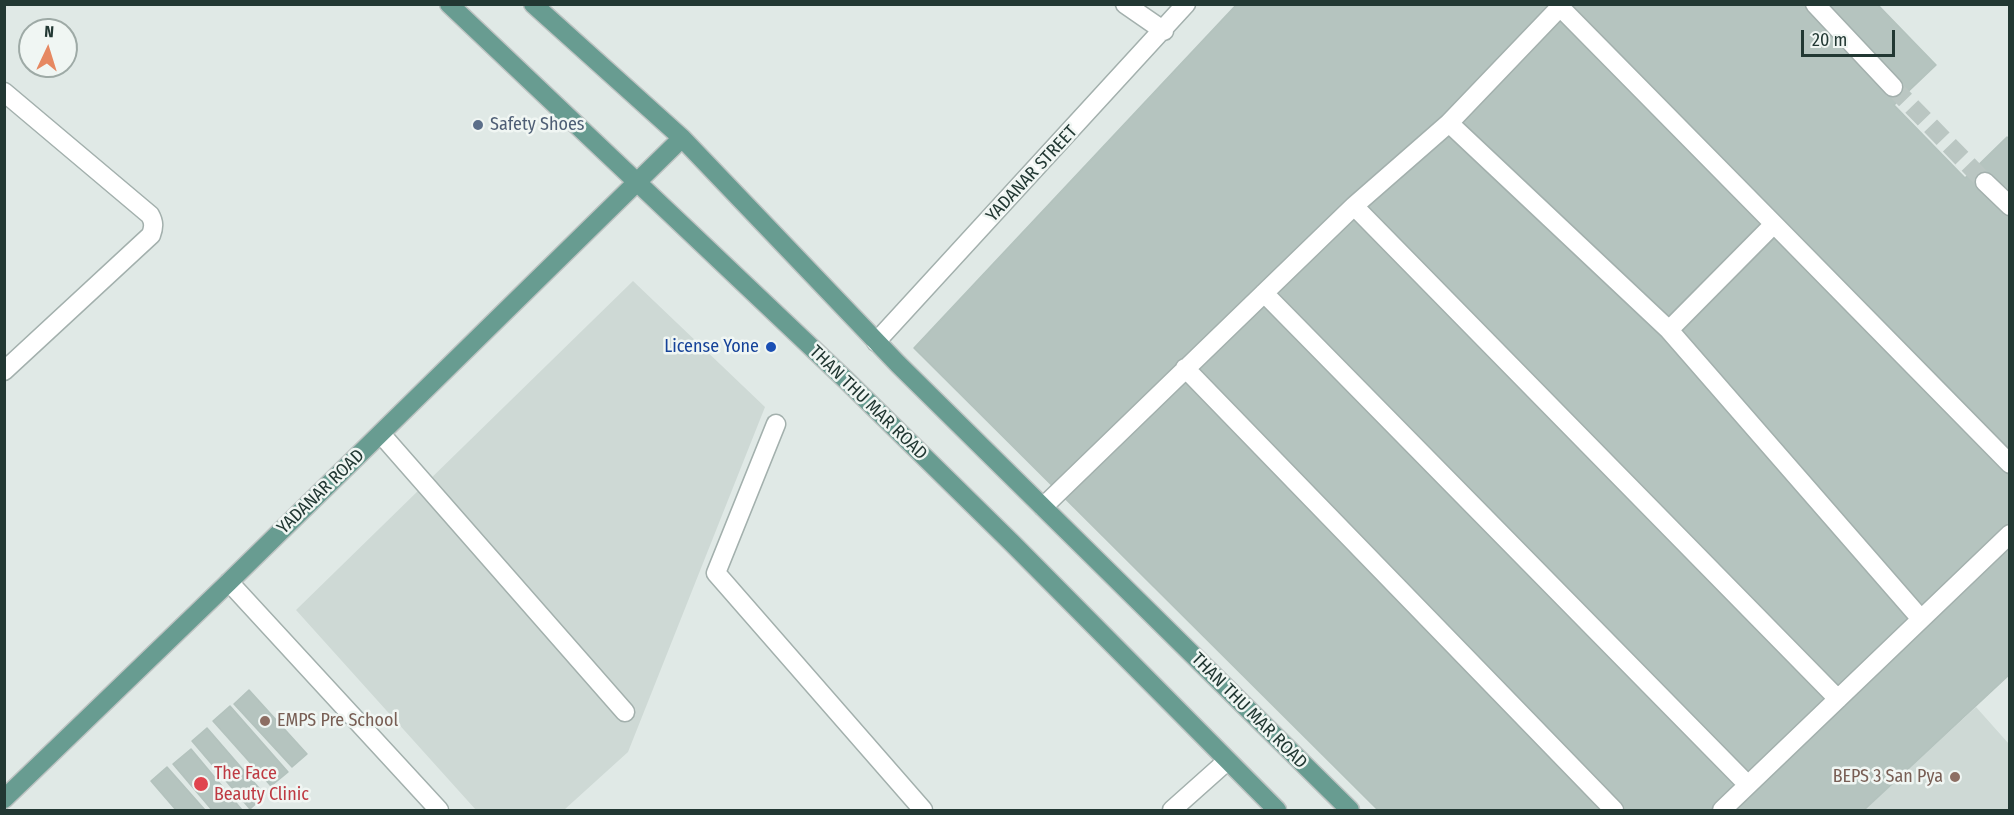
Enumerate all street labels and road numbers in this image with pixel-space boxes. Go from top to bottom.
street label: YADANAR STREET [982,121,1082,227]
street label: THAN THU MAR ROAD [805,341,931,465]
street label: YADANAR ROAD [273,445,369,539]
street label: THAN THU MAR ROAD [1187,649,1311,773]

